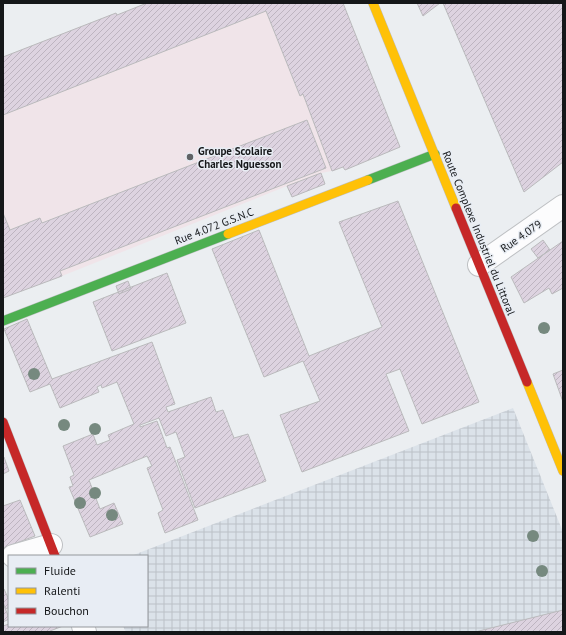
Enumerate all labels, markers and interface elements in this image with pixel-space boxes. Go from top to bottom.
place label: Groupe Scolaire Charles Nguesson [198,144,282,171]
street label: Route Complexe Industriel du Littoral [440,149,519,318]
marker: Groupe Scolaire Charles Nguesson [185,152,195,162]
street label: Rue 4.072 G.S.N.C [173,205,255,247]
street label: Rue 4.079 [498,217,544,255]
legend [8,555,148,627]
text: Fluide [44,563,76,578]
text: Ralenti [44,583,80,598]
text: Bouchon [44,603,89,618]

